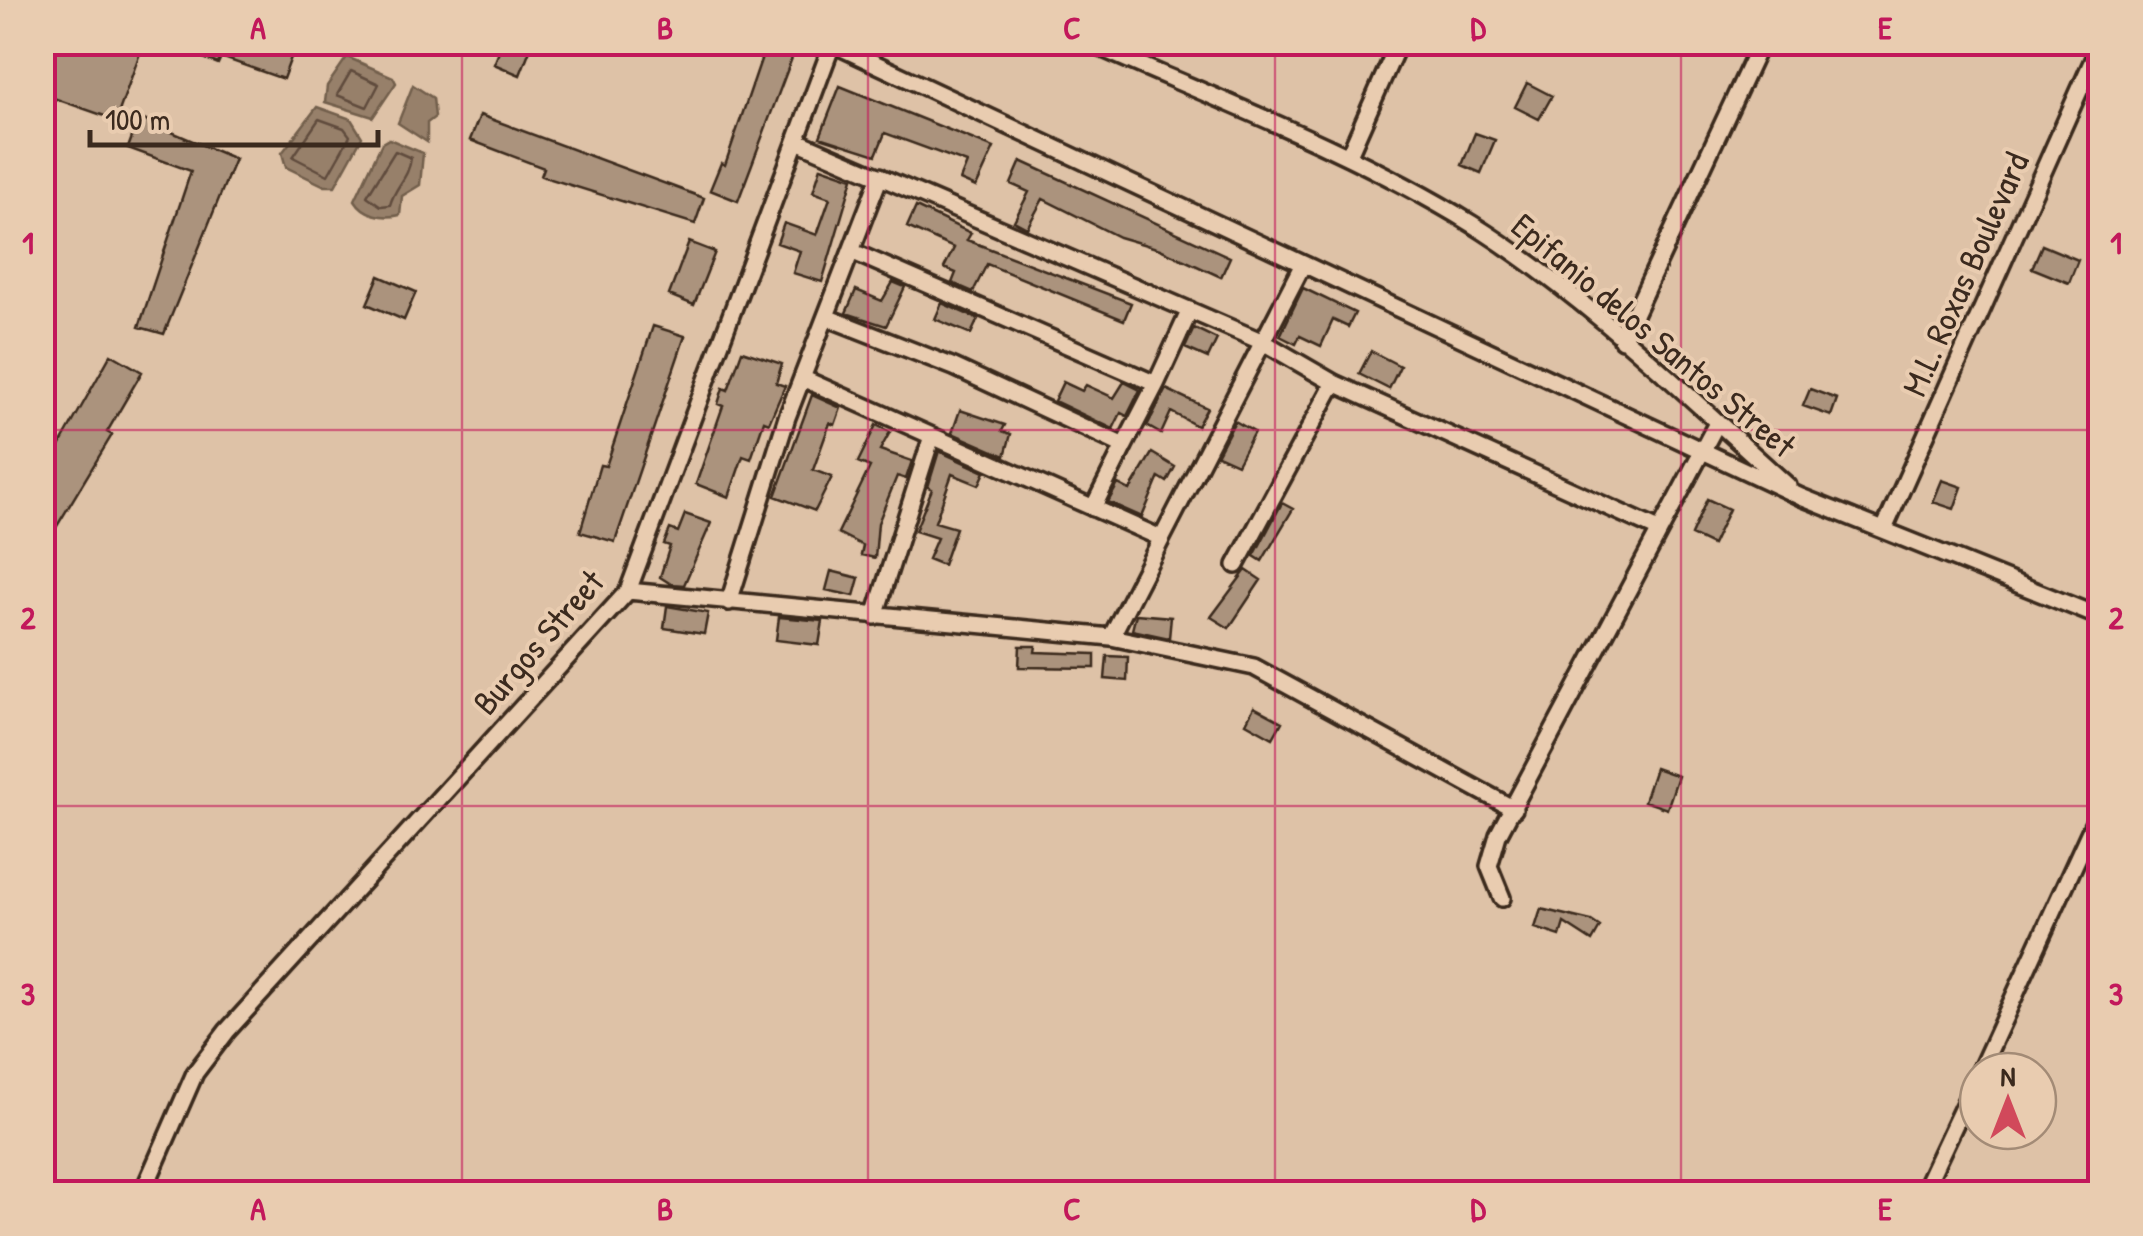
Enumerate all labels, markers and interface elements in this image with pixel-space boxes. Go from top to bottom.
text: A [250,6,266,49]
text: B [657,6,673,49]
text: C [1063,6,1081,49]
text: D [1470,6,1486,49]
text: E [1878,6,1893,49]
scale bar [90,85,378,147]
text: 100 m [105,99,170,139]
street label: M.L. Roxas Boulevard [1890,145,2040,403]
street label: Epifanio delos Santos Street [1502,202,1807,469]
text: 1 [22,221,34,264]
text: 1 [2110,221,2122,264]
street label: Burgos Street [462,559,615,725]
text: 2 [21,596,37,639]
text: 2 [2109,596,2125,639]
text: 3 [21,972,35,1015]
text: 3 [2109,972,2123,1015]
north arrow [1958,1051,2058,1151]
text: N [2001,1057,2016,1095]
text: A [250,1187,266,1230]
text: B [657,1187,673,1230]
text: C [1063,1187,1081,1230]
text: D [1470,1187,1486,1230]
text: E [1878,1187,1893,1230]

